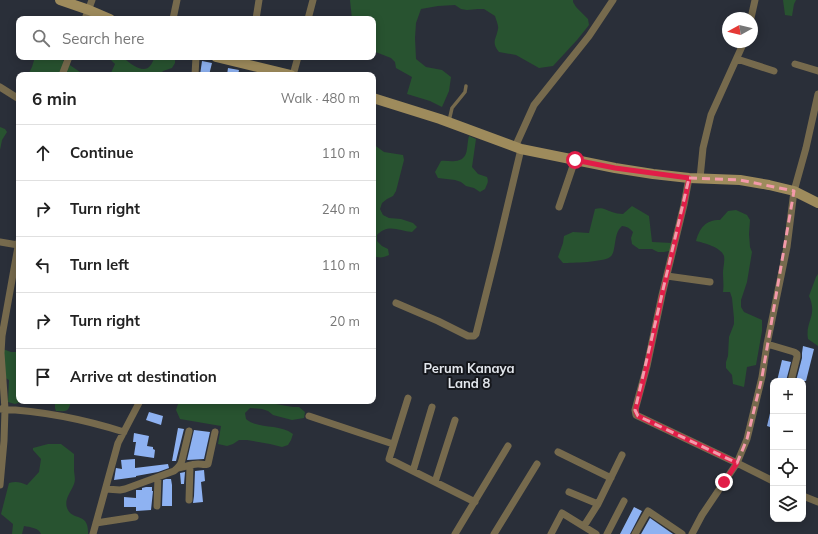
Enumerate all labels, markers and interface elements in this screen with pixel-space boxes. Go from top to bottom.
north arrow [722,12,758,48]
search box [16,16,376,60]
icon: search [30,27,52,49]
text: Search here [62,29,144,48]
text: 6 min [32,88,77,109]
text: Walk · 480 m [281,90,360,106]
icon: ahead [32,142,54,164]
text: Continue [70,143,133,162]
text: 110 m [322,145,360,161]
route start [566,151,584,169]
icon: right [32,198,54,220]
text: Turn right [70,199,140,218]
text: 240 m [322,201,360,217]
icon: left [32,254,54,276]
text: Turn left [70,255,129,274]
text: 110 m [322,257,360,273]
icon: right [32,310,54,332]
text: Turn right [70,311,140,330]
text: 20 m [330,313,360,329]
district label: Perum Kanaya Land 8 [423,360,515,391]
icon: arrive [32,366,54,388]
text: Arrive at destination [70,367,217,386]
map controls [770,378,806,522]
button: + [770,378,806,414]
button: − [770,414,806,450]
button: locate [770,450,806,486]
route end [715,473,733,491]
button: layers [770,486,806,522]

